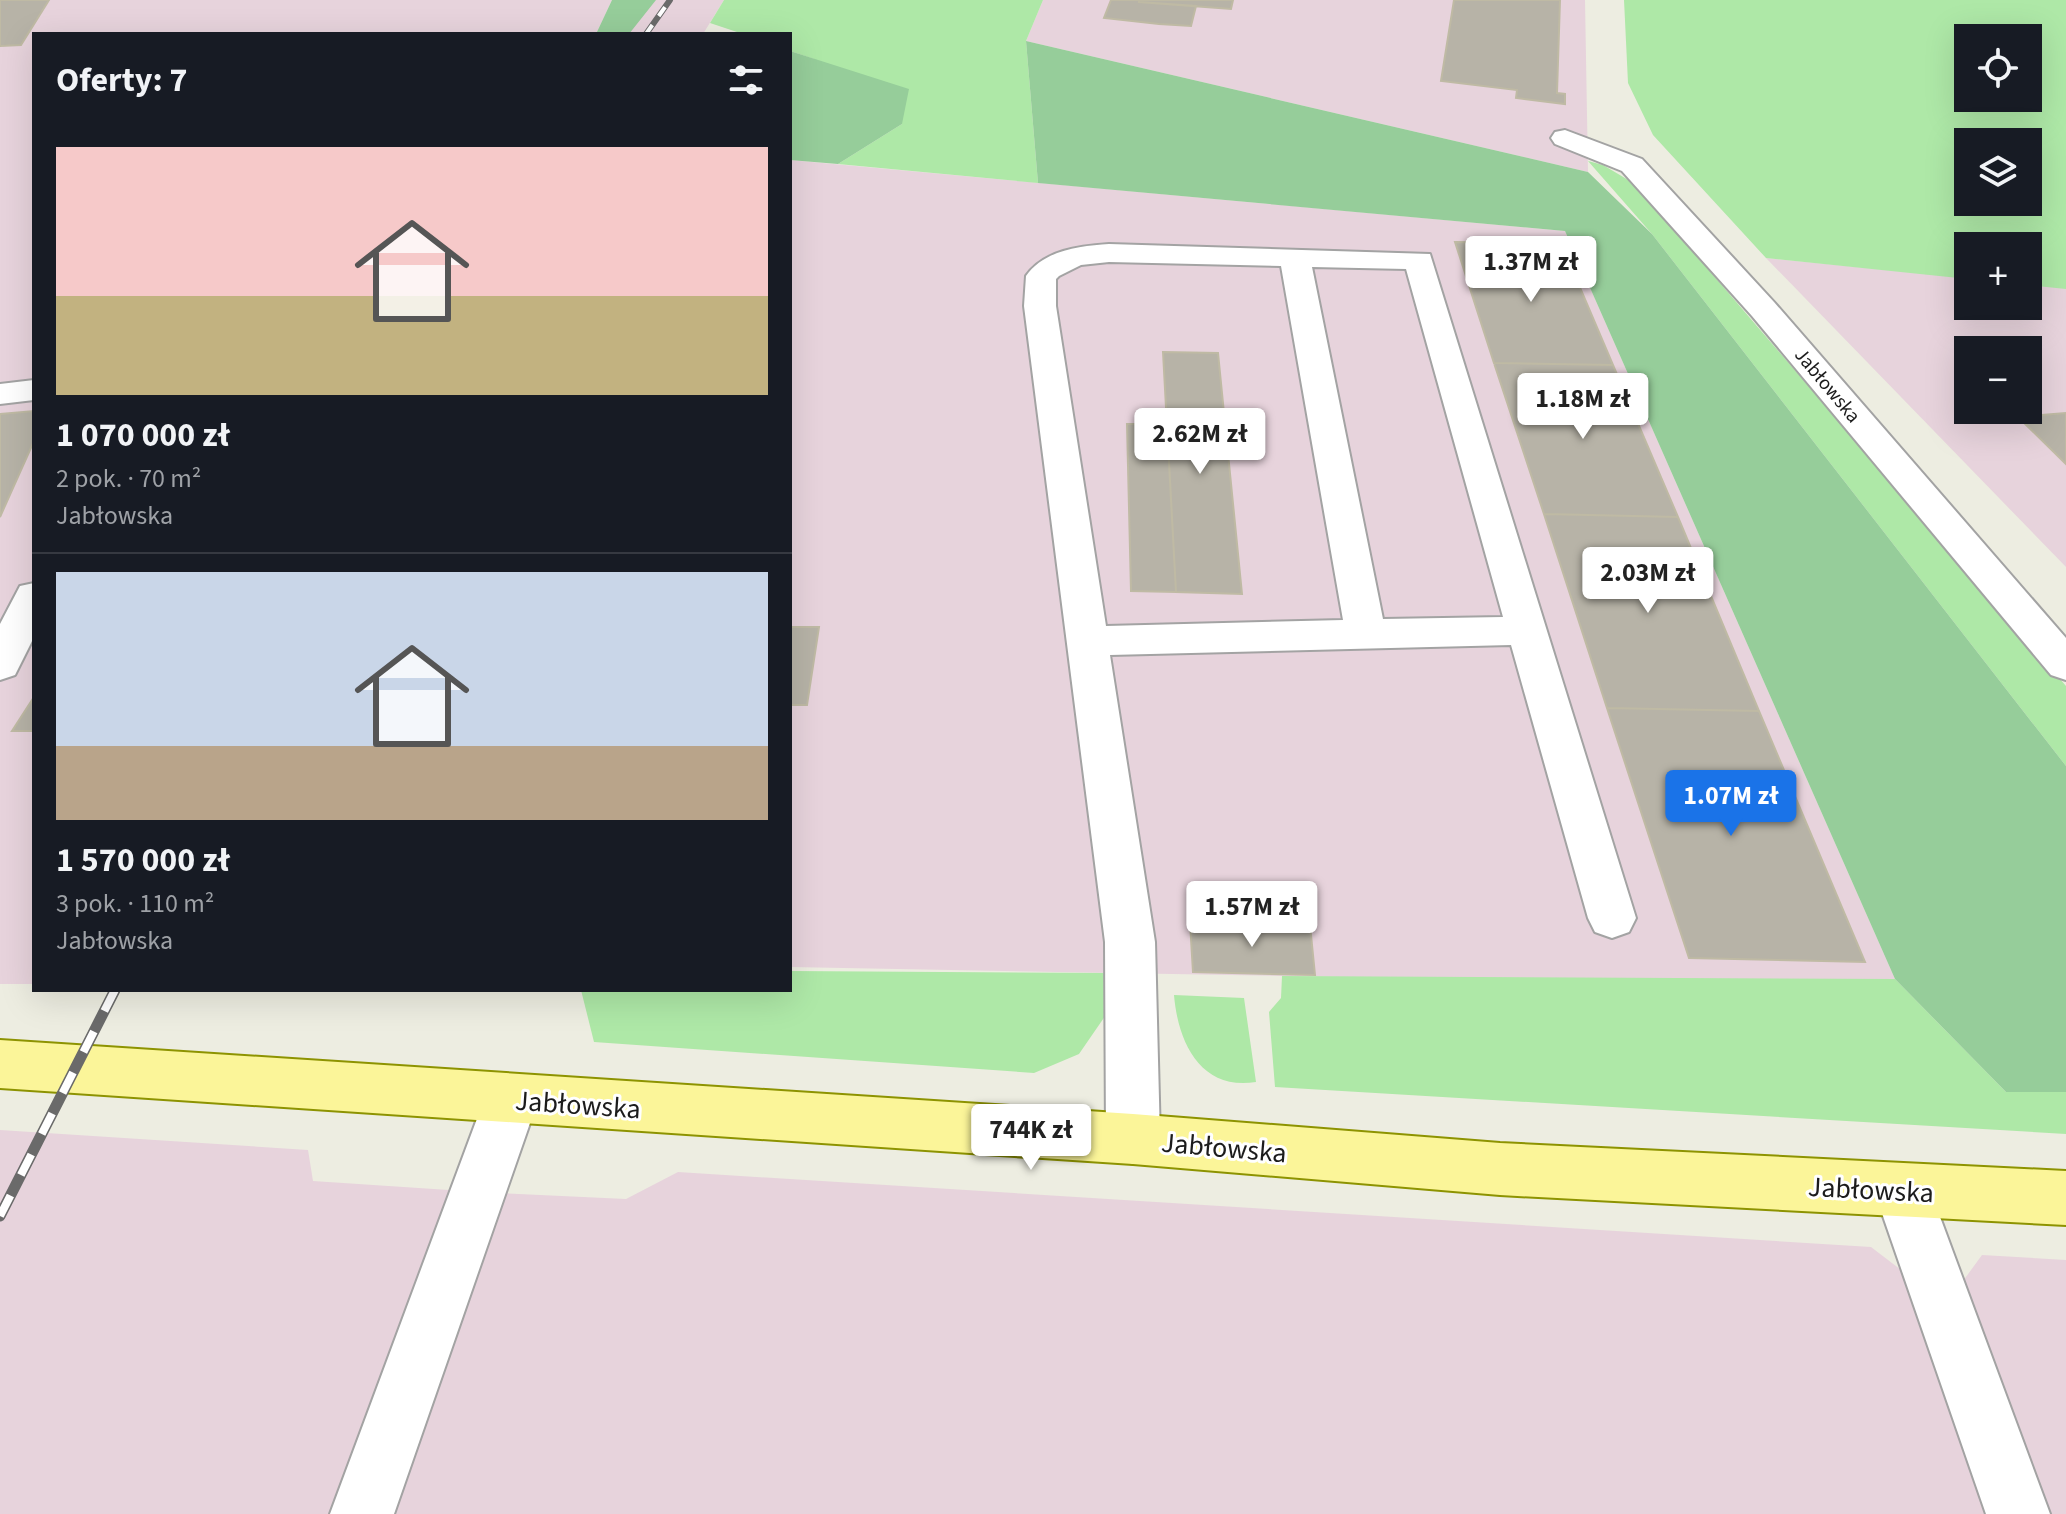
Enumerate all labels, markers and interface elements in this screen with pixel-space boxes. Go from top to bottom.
map controls [1954,24,2042,424]
button: locate [1954,24,2042,112]
text: Oferty: 7 [56,56,187,105]
icon: filters [724,58,768,102]
button: layers [1954,128,2042,216]
icon: home [340,199,484,343]
button: + [1954,232,2042,320]
pin: 1.37M zł [1448,236,1614,304]
text: 1.37M zł [1483,243,1579,280]
button: − [1954,336,2042,424]
street label: Jabłowska [1788,342,1867,429]
pin: 1.18M zł [1500,373,1666,441]
text: 1.18M zł [1535,380,1631,417]
pin: 2.62M zł [1117,408,1283,476]
text: 1 070 000 zł [56,411,230,460]
text: 2.62M zł [1152,415,1248,452]
text: 2 pok. · 70 m² [56,460,201,497]
text: Jabłowska [56,497,173,534]
pin: 2.03M zł [1565,547,1731,615]
text: 2.03M zł [1600,554,1696,591]
icon: home [340,624,484,768]
pin: 1.07M zł [1648,770,1814,838]
text: 1.07M zł [1683,777,1779,814]
text: 1 570 000 zł [56,836,230,885]
pin: 1.57M zł [1169,881,1335,949]
text: 3 pok. · 110 m² [56,885,214,922]
text: 1.57M zł [1204,888,1300,925]
text: Jabłowska [56,922,173,959]
street label: Jabłowska [514,1081,642,1129]
pin: 744K zł [957,1104,1105,1172]
text: 744K zł [989,1111,1073,1148]
street label: Jabłowska [1159,1123,1288,1173]
street label: Jabłowska [1807,1167,1935,1213]

